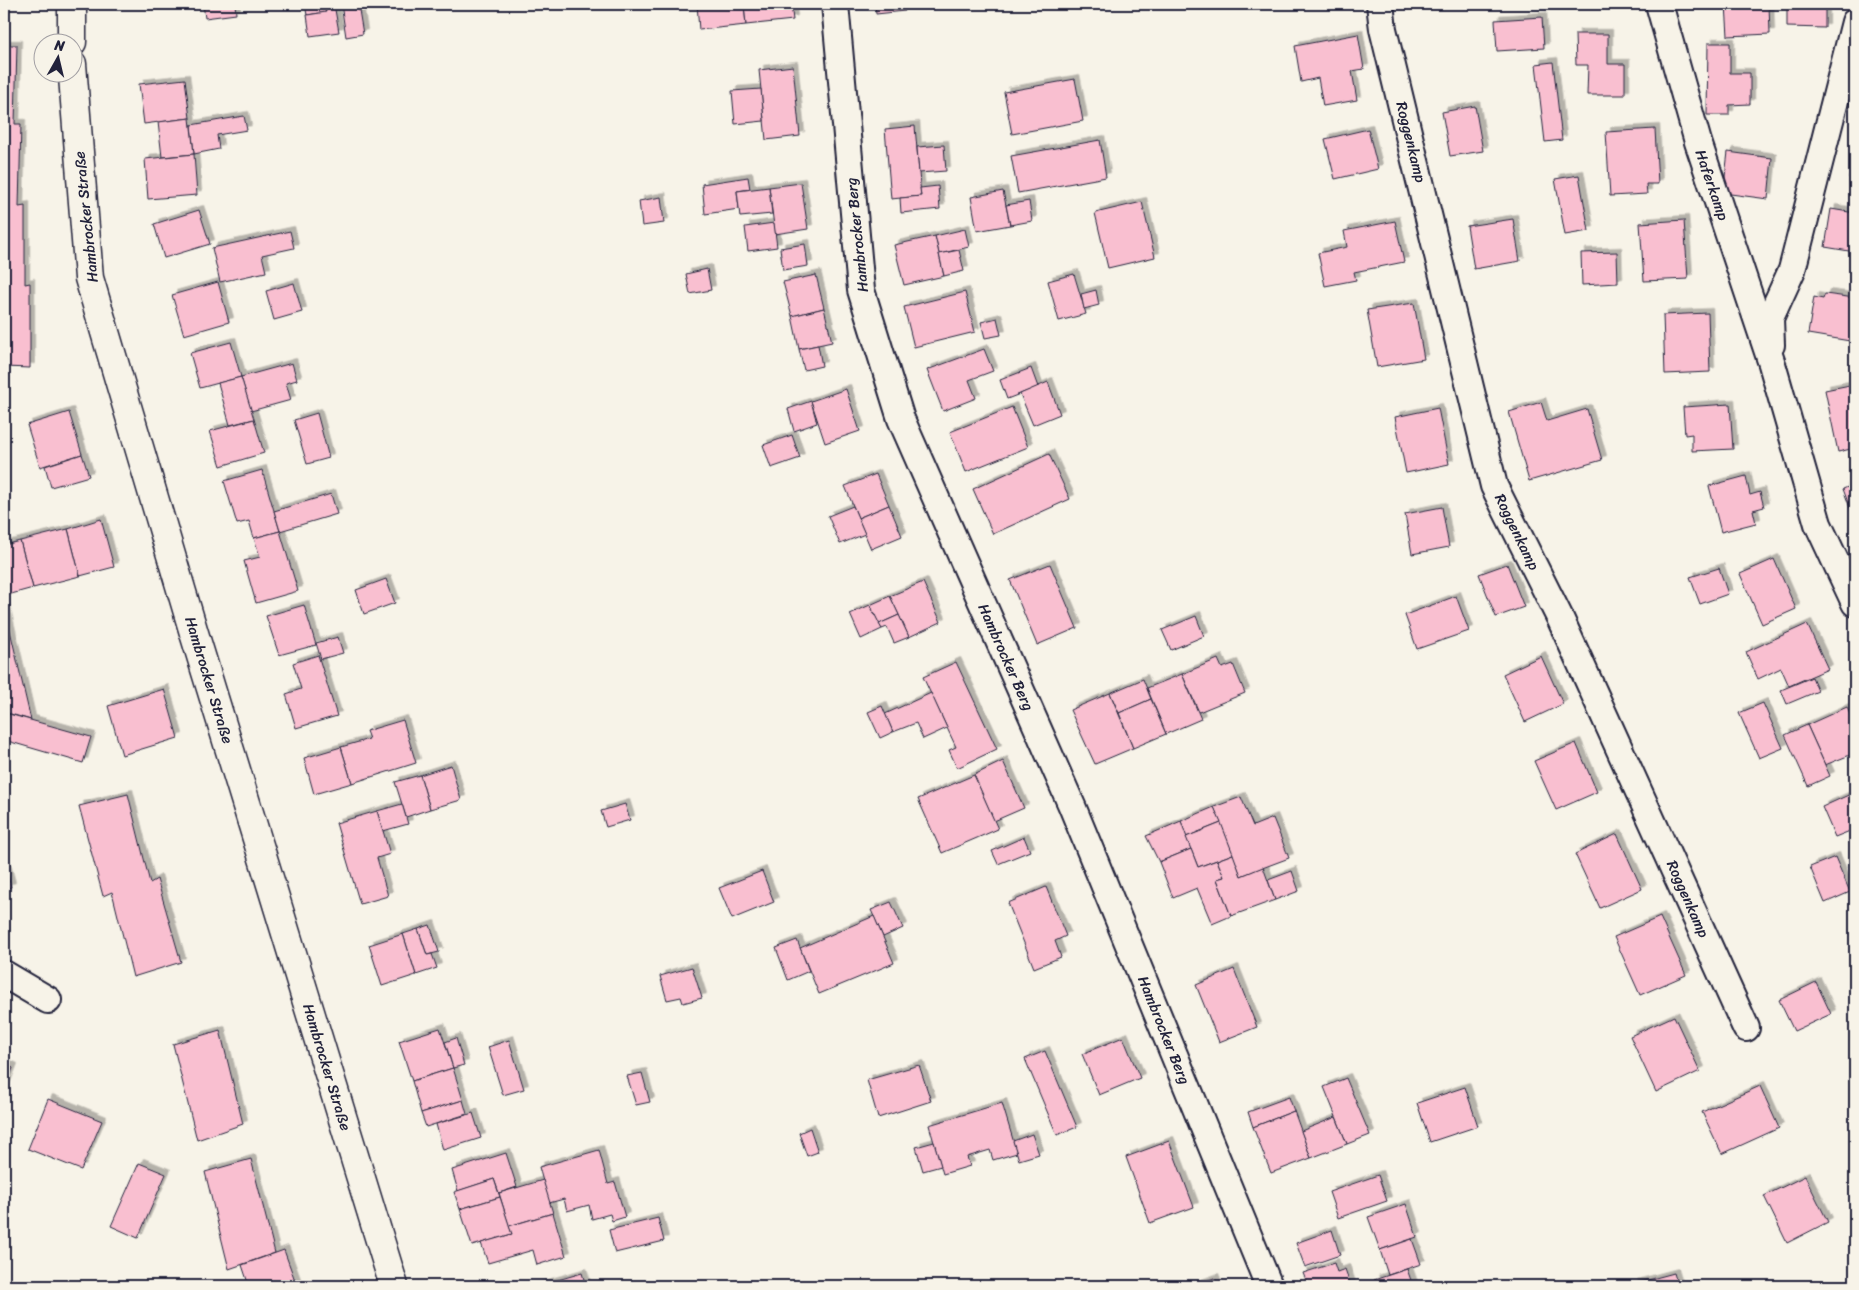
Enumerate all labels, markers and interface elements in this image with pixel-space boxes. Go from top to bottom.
north arrow [32,32,82,82]
text: N [52,32,67,59]
street label: Roggenkamp [1388,99,1434,185]
street label: Haferkamp [1688,146,1736,224]
street label: Hambrocker Straße [66,150,106,284]
street label: Hambrocker Berg [838,176,876,294]
street label: Roggenkamp [1487,489,1547,575]
street label: Hambrocker Berg [971,599,1041,715]
street label: Hambrocker Straße [177,613,241,747]
street label: Roggenkamp [1659,856,1717,942]
street label: Hambrocker Berg [1130,972,1198,1089]
street label: Hambrocker Straße [295,1000,359,1134]

